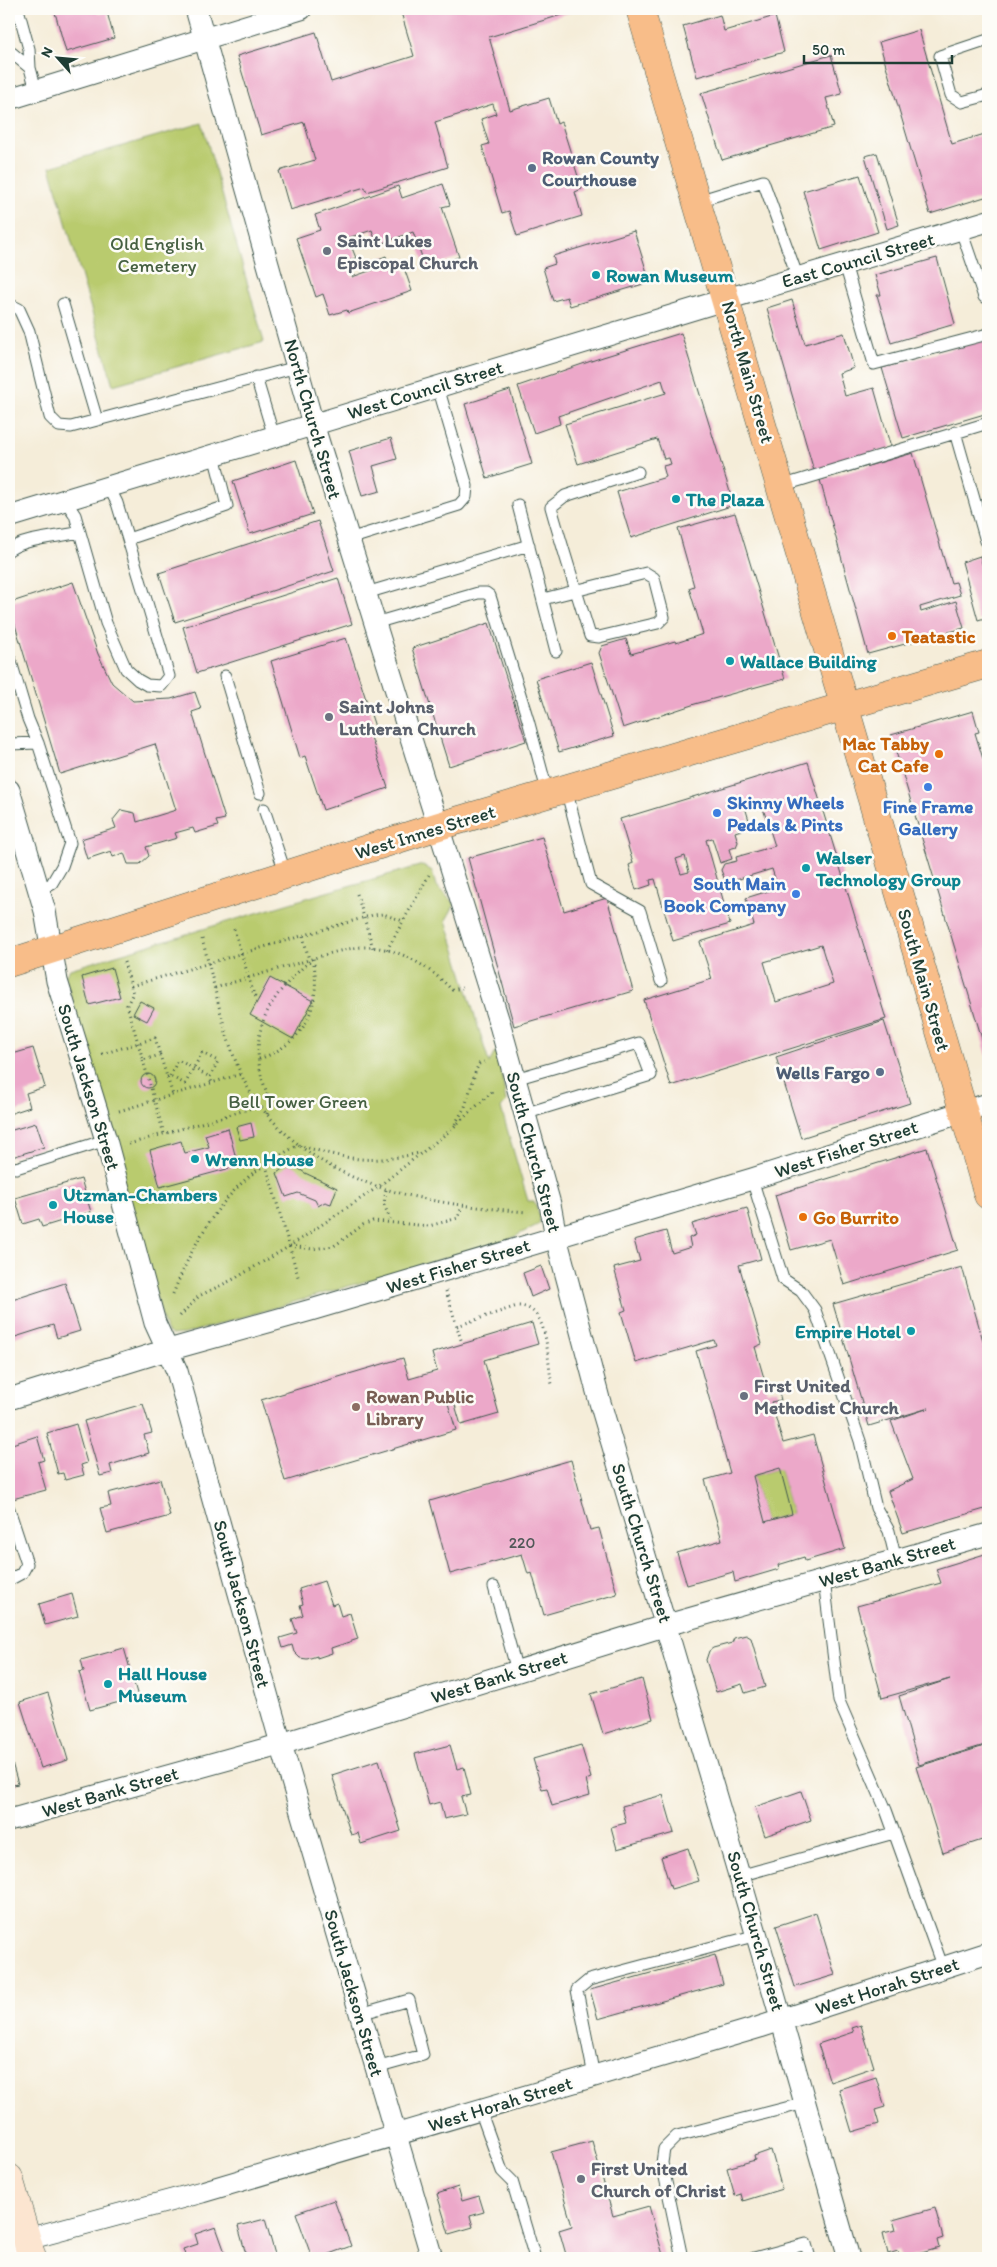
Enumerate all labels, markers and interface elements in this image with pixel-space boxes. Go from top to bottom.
north arrow [32,32,82,82]
scale bar [804,32,952,64]
text: 50 m [812,41,845,59]
text: N [37,44,57,60]
place label: Rowan County Courthouse [542,146,659,191]
marker: Rowan County Courthouse [526,162,538,174]
street label: East Council Street [779,227,937,293]
place label: Saint Lukes Episcopal Church [337,229,479,274]
park label: Old English Cemetery [110,232,205,277]
marker: Saint Lukes Episcopal Church [321,245,333,257]
place label: Rowan Museum [606,264,734,287]
marker: Rowan Museum [590,269,602,281]
street label: North Main Street [717,298,779,446]
street label: North Church Street [279,336,347,502]
street label: West Council Street [344,355,506,425]
place label: The Plaza [685,488,765,511]
marker: The Plaza [670,493,682,505]
place label: Teatastic [901,625,976,648]
marker: Teatastic [886,630,898,642]
place label: Wallace Building [740,650,878,673]
marker: Wallace Building [724,655,736,667]
place label: Saint Johns Lutheran Church [339,695,476,740]
marker: Saint Johns Lutheran Church [323,711,335,723]
place label: Mac Tabby Cat Cafe [842,732,929,777]
marker: Mac Tabby Cat Cafe [933,748,945,760]
marker: Fine Frame Gallery [922,781,934,793]
place label: Skinny Wheels Pedals & Pints [727,791,845,836]
place label: Fine Frame Gallery [883,795,973,840]
street label: West Innes Street [352,800,498,864]
marker: Skinny Wheels Pedals & Pints [711,807,723,819]
place label: Walser Technology Group [815,846,961,891]
marker: Walser Technology Group [800,862,812,874]
place label: South Main Book Company [663,872,786,917]
marker: South Main Book Company [790,888,802,900]
street label: South Main Street [893,906,955,1054]
street label: South Jackson Street [53,1001,125,1173]
place label: Wells Fargo [776,1061,870,1084]
marker: Wells Fargo [874,1066,886,1078]
street label: South Church Street [501,1069,567,1235]
park label: Bell Tower Green [228,1090,368,1113]
street label: West Fisher Street [772,1115,920,1183]
place label: Wrenn House [205,1148,314,1171]
marker: Wrenn House [189,1153,201,1165]
place label: Utzman-Chambers House [63,1183,218,1228]
marker: Utzman-Chambers House [47,1199,59,1211]
place label: Go Burrito [813,1206,899,1229]
marker: Go Burrito [797,1211,809,1223]
street label: West Fisher Street [383,1233,533,1299]
place label: Empire Hotel [795,1320,902,1343]
marker: Empire Hotel [905,1325,917,1337]
place label: First United Methodist Church [754,1374,900,1419]
place label: Rowan Public Library [366,1385,474,1430]
marker: First United Methodist Church [738,1390,750,1402]
marker: Rowan Public Library [350,1401,362,1413]
street label: South Church Street [607,1460,677,1626]
street label: South Jackson Street [209,1518,275,1690]
street label: West Bank Street [816,1531,958,1593]
house number: 220 [509,1533,535,1552]
street label: West Bank Street [428,1645,570,1709]
place label: Hall House Museum [118,1662,207,1707]
marker: Hall House Museum [102,1678,114,1690]
street label: West Bank Street [39,1761,181,1823]
street label: South Church Street [722,1848,790,2014]
street label: South Jackson Street [319,1907,389,2079]
street label: West Horah Street [812,1952,962,2020]
street label: West Horah Street [425,2071,575,2137]
place label: First United Church of Christ [591,2157,726,2202]
marker: First United Church of Christ [575,2173,587,2185]

